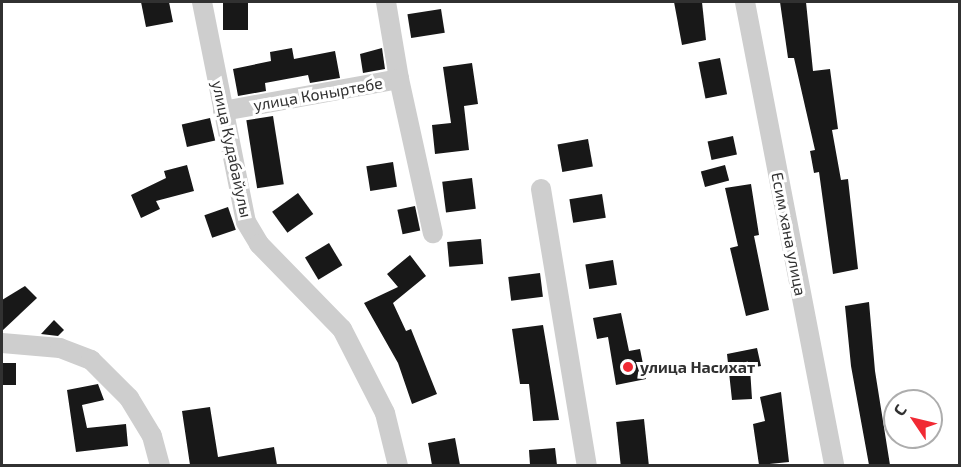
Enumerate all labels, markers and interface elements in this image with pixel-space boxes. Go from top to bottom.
street label: улица Коныртебе [252,73,384,115]
street label: улица Кудабайулы [208,79,256,219]
street label: Есим хана улица [768,171,810,297]
place label: улица Насихат [640,357,755,377]
marker: улица Насихат [621,360,635,374]
north arrow [883,389,943,449]
text: С [889,400,910,419]

